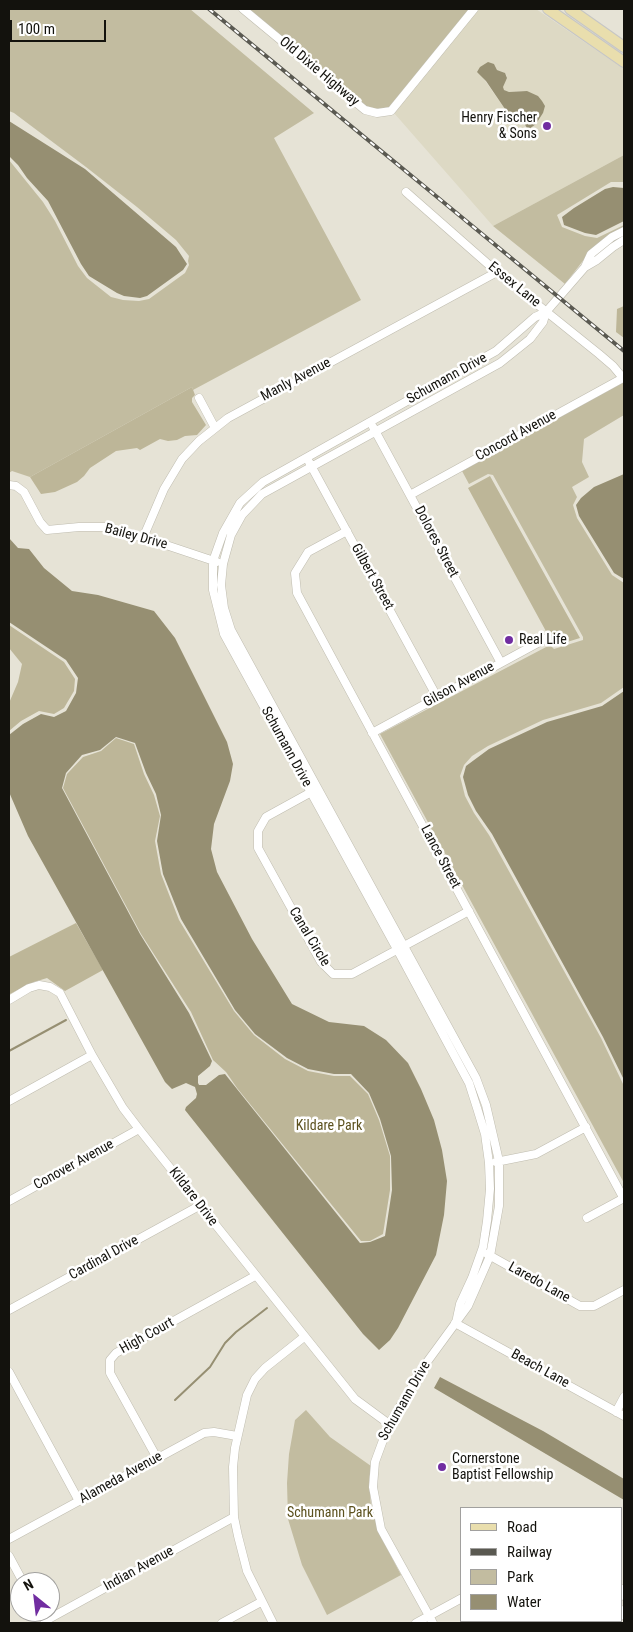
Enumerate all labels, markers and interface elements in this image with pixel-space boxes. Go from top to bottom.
scale bar [12,10,109,42]
text: 100 m [18,20,55,38]
street label: Old Dixie Highway [276,34,362,110]
place label: Henry Fischer & Sons [461,110,537,142]
marker: Henry Fischer & Sons [541,120,553,132]
street label: Essex Lane [484,259,544,311]
street label: Schumann Drive [404,350,490,408]
street label: Manly Avenue [258,355,334,405]
street label: Concord Avenue [473,407,559,465]
street label: Dolores Street [410,503,462,581]
street label: Bailey Drive [103,521,169,553]
street label: Gilbert Street [347,541,397,613]
place label: Real Life [519,632,567,648]
marker: Real Life [503,634,515,646]
street label: Gilson Avenue [421,659,497,711]
street label: Schumann Drive [257,704,315,790]
street label: Lance Street [416,823,464,891]
street label: Canal Circle [285,904,333,970]
park label: Kildare Park [296,1118,362,1134]
street label: Conover Avenue [31,1136,117,1194]
street label: Kildare Drive [165,1164,221,1230]
street label: Cardinal Drive [66,1232,142,1284]
street label: Laredo Lane [505,1259,573,1307]
street label: High Court [117,1314,177,1358]
street label: Beach Lane [508,1346,572,1392]
street label: Schumann Drive [375,1358,435,1444]
street label: Alameda Avenue [77,1448,165,1508]
place label: Cornerstone Baptist Fellowship [452,1451,553,1484]
marker: Cornerstone Baptist Fellowship [436,1461,448,1473]
park label: Schumann Park [287,1505,373,1521]
legend [460,1507,623,1622]
text: Road [507,1518,537,1536]
street label: Indian Avenue [101,1543,177,1595]
text: Railway [507,1543,552,1561]
text: Park [507,1568,534,1586]
north arrow [10,1572,60,1622]
text: N [21,1576,36,1594]
text: Water [507,1593,541,1611]

